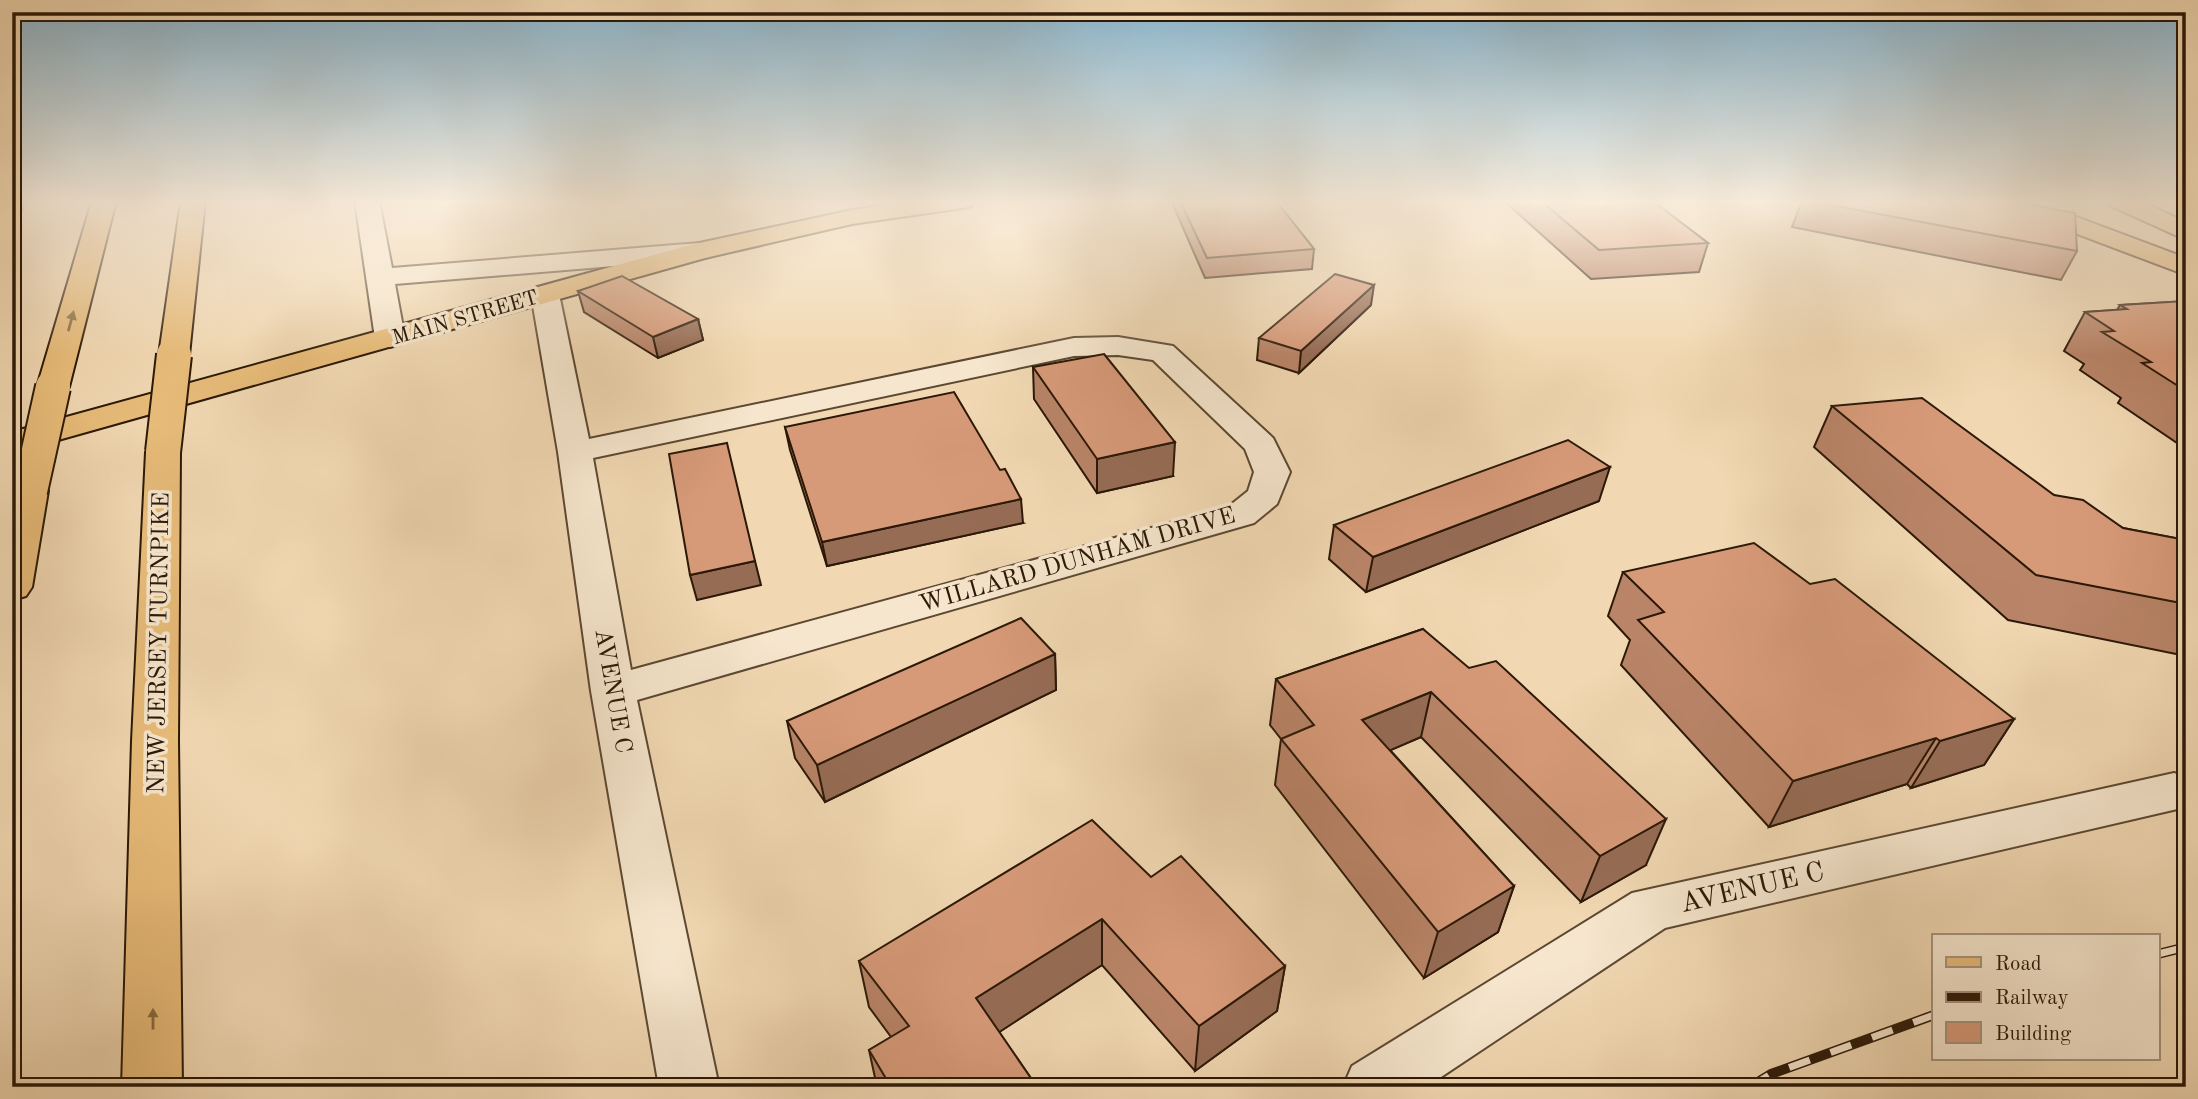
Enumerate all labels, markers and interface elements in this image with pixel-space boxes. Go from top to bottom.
street label: MAIN STREET [390,288,541,349]
one-way arrow [66,310,77,332]
street label: NEW JERSEY TURNPIKE [145,492,175,794]
street label: WILLARD DUNHAM DRIVE [917,504,1238,618]
street label: AVENUE C [589,627,635,756]
street label: AVENUE C [1678,859,1827,919]
legend [1932,934,2160,1060]
text: Road [1995,954,2042,975]
text: Railway [1995,988,2069,1009]
one-way arrow [147,1007,159,1029]
text: Building [1995,1024,2072,1045]

